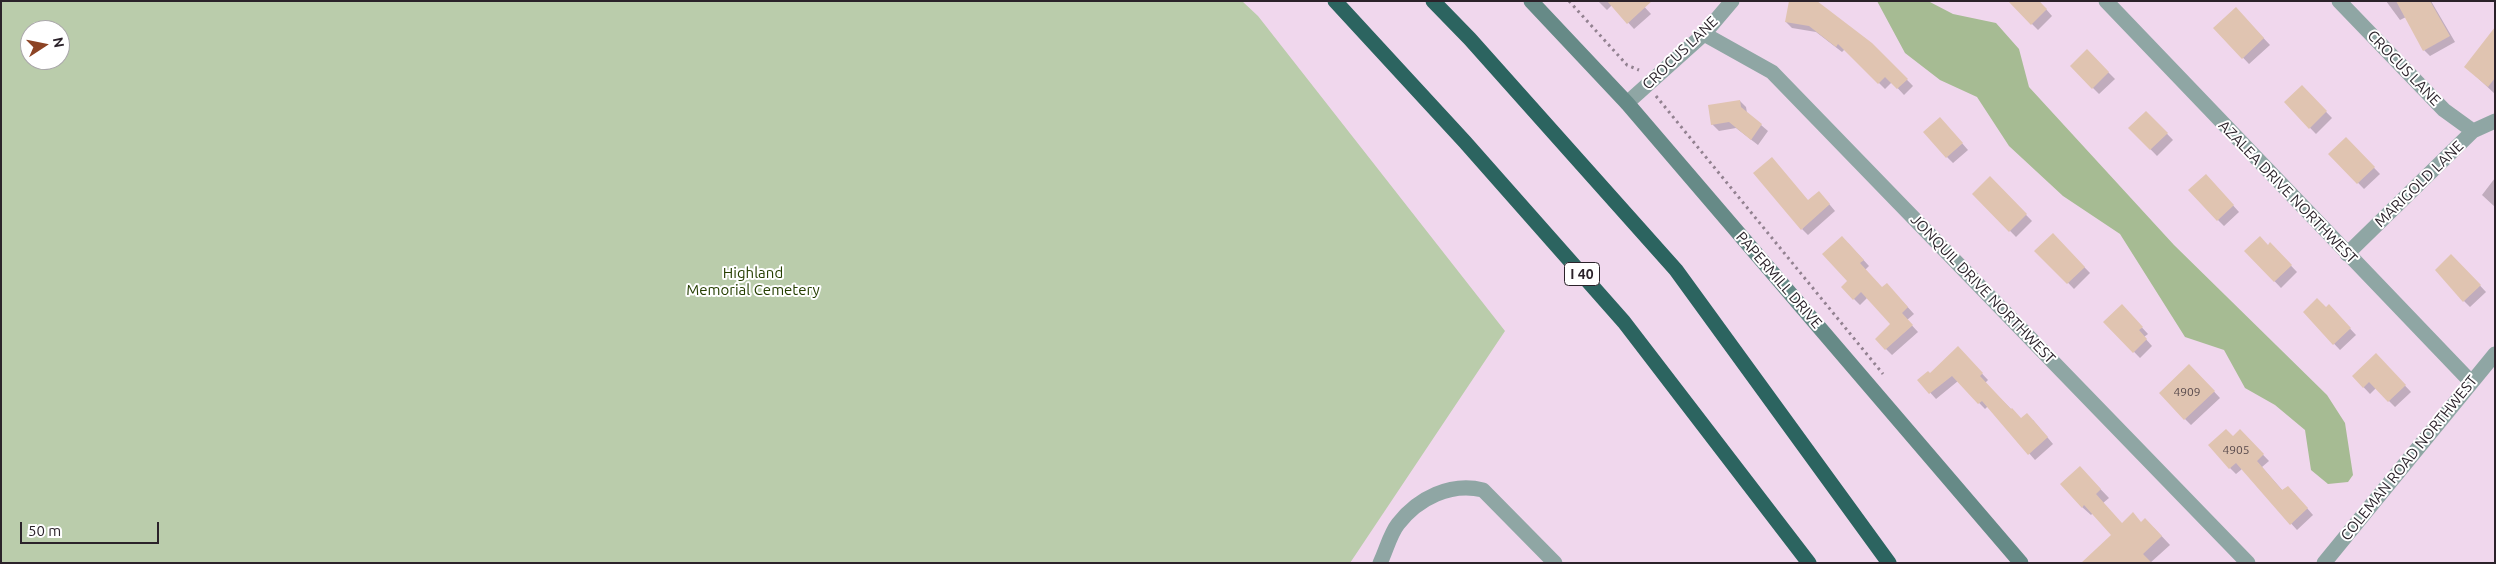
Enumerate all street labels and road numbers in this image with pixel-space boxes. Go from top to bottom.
street label: CROCUS LANE [1639,13,1721,93]
street label: CROCUS LANE [2364,27,2444,109]
street label: AZALEA DRIVE NORTHWEST [2215,117,2361,267]
street label: MARIGOLD LANE [2371,137,2467,231]
street label: JONQUIL DRIVE NORTHWEST [1907,211,2059,367]
street label: PAPERMILL DRIVE [1732,228,1826,332]
road number: I 40 [1564,262,1600,286]
street label: COLEMAN ROAD NORTHWEST [2337,372,2481,544]

